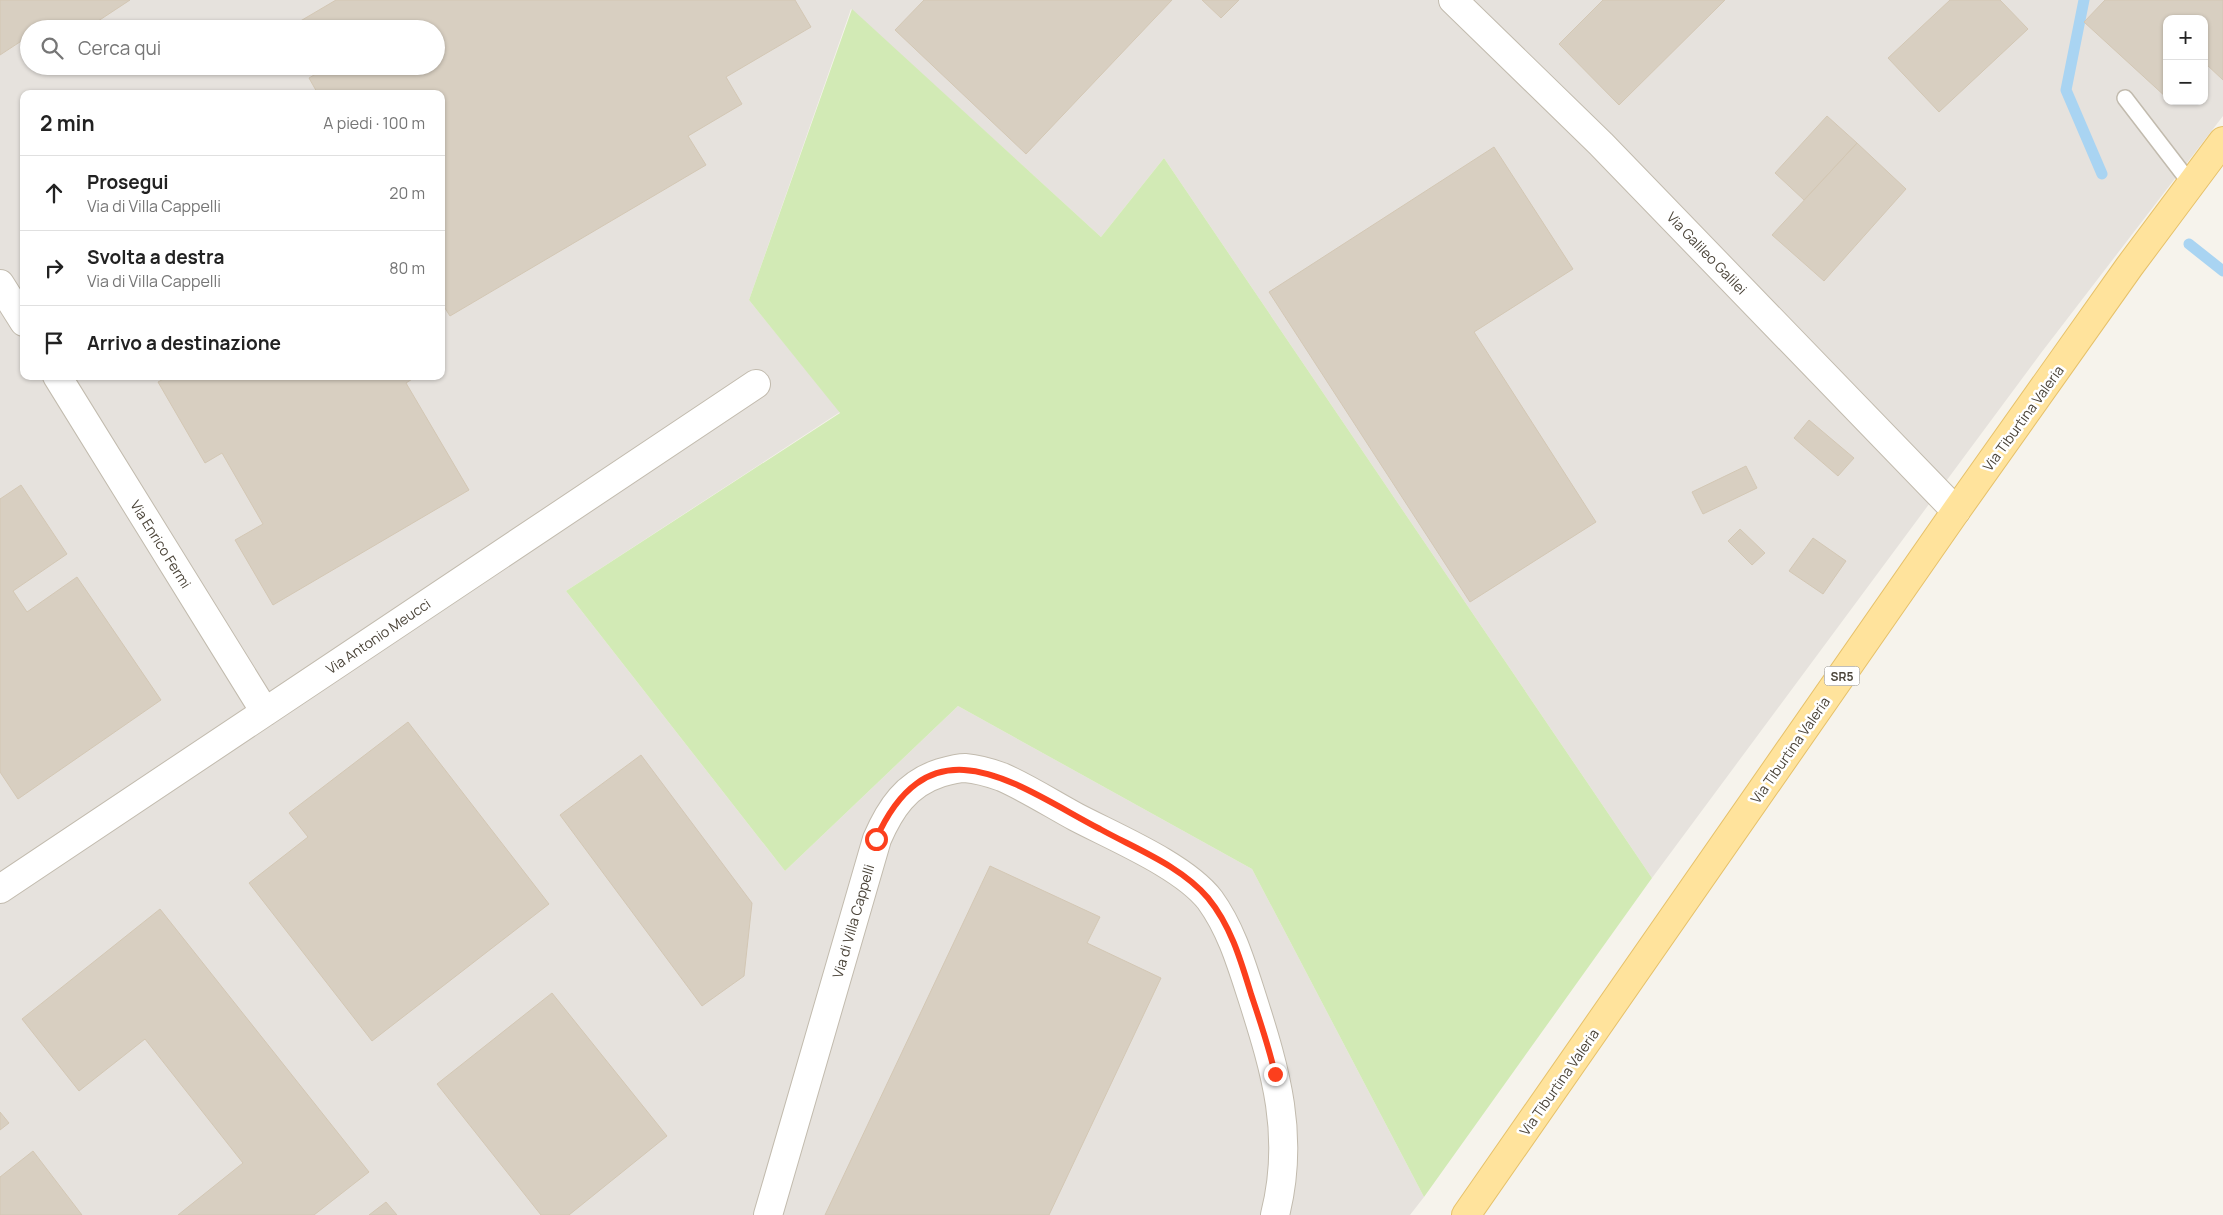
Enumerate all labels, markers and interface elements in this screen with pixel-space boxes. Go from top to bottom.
map controls [2163,15,2208,105]
button: + [2163,15,2208,60]
search box [20,20,445,75]
icon: search [38,34,66,62]
text: Cerca qui [78,35,161,61]
button: − [2163,60,2208,105]
text: 2 min [40,109,95,137]
text: A piedi · 100 m [323,112,425,134]
text: Prosegui [87,169,169,195]
icon: ahead [40,179,68,207]
text: 20 m [389,182,425,204]
text: Via di Villa Cappelli [87,195,221,217]
street label: Via Galileo Galilei [1663,208,1751,298]
text: Svolta a destra [87,244,224,270]
icon: right [40,254,68,282]
text: 80 m [389,257,425,279]
text: Via di Villa Cappelli [87,270,221,292]
icon: arrive [40,329,68,357]
text: Arrivo a destinazione [87,330,281,356]
street label: Via Tiburtina Valeria [1978,361,2068,475]
street label: Via Enrico Fermi [126,496,196,592]
street label: Via Antonio Meucci [322,594,434,678]
road number: SR5 [1824,666,1860,686]
street label: Via Tiburtina Valeria [1746,693,1834,807]
route start [865,828,888,851]
street label: Via di Villa Cappelli [828,862,878,980]
street label: Via Tiburtina Valeria [1515,1025,1603,1139]
route end [1264,1063,1287,1086]

